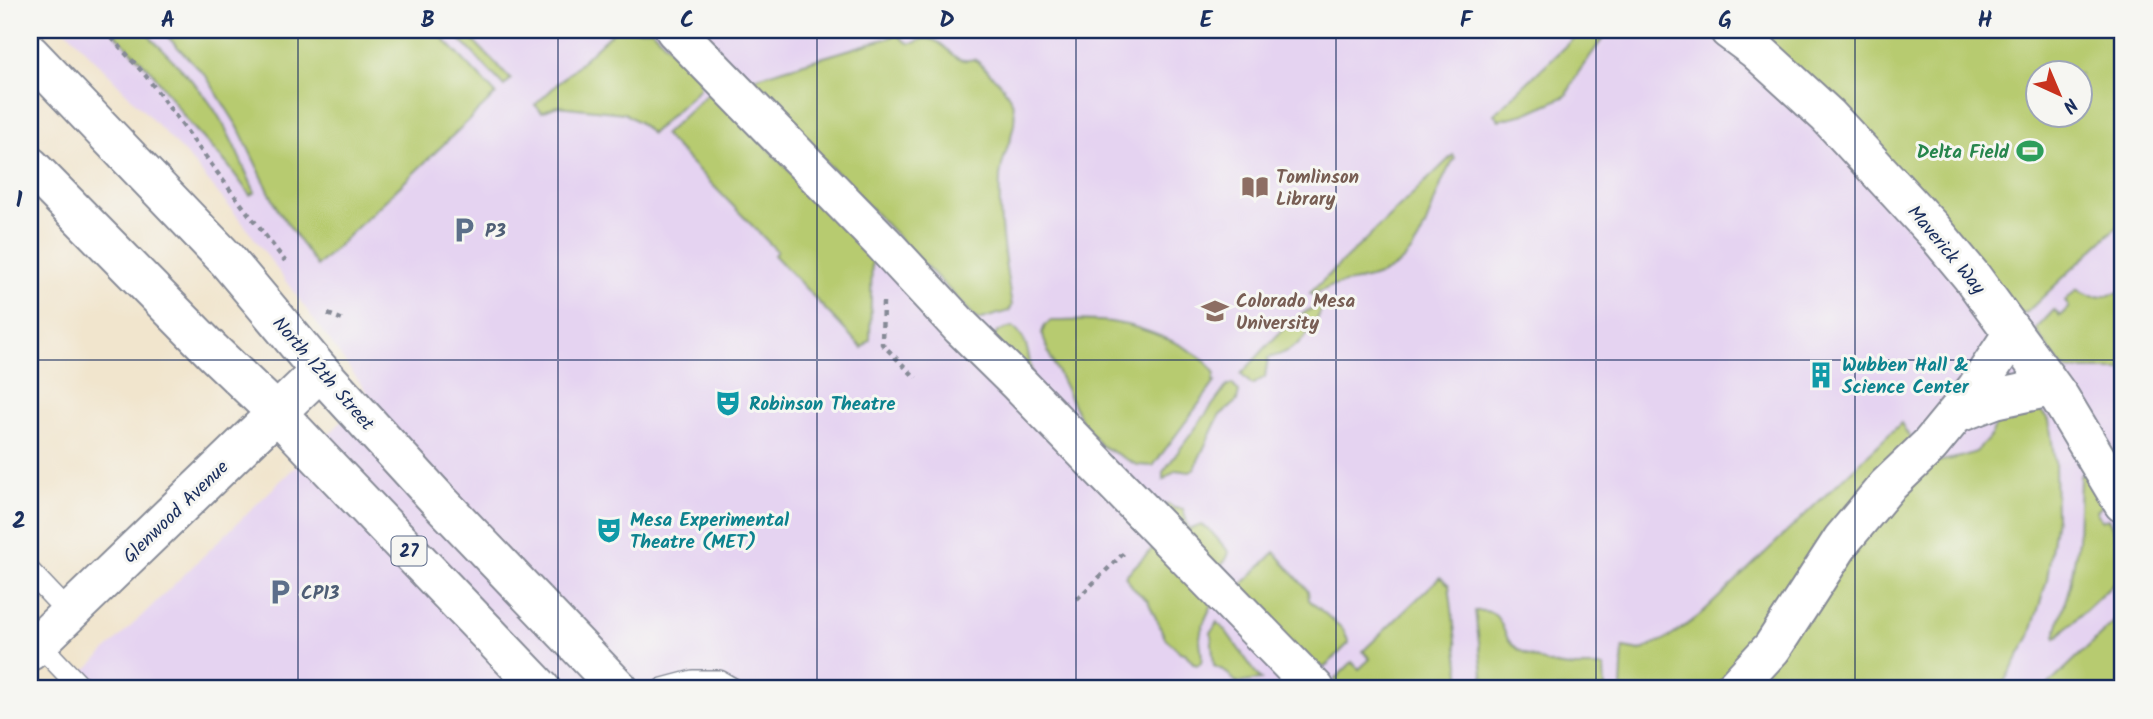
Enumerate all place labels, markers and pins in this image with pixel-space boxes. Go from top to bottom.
sports icon: Delta Field [2015,136,2045,166]
place label: Delta Field [1917,138,2010,168]
place label: Tomlinson Library [1276,163,1359,215]
library icon: Tomlinson Library [1240,172,1270,202]
parking icon: P3 [449,215,479,245]
place label: P3 [485,217,506,247]
place label: Colorado Mesa University [1236,287,1355,339]
school or university icon: Colorado Mesa University [1200,296,1230,326]
place label: Wubben Hall & Science Center [1842,351,1970,403]
building icon: Wubben Hall & Science Center [1806,360,1836,390]
theatre icon: Robinson Theatre [713,388,743,418]
place label: Robinson Theatre [749,390,895,420]
place label: Mesa Experimental Theatre (MET) [630,506,790,558]
theatre icon: Mesa Experimental Theatre (MET) [594,515,624,545]
parking icon: CP13 [265,577,295,607]
place label: CP13 [301,579,339,609]

